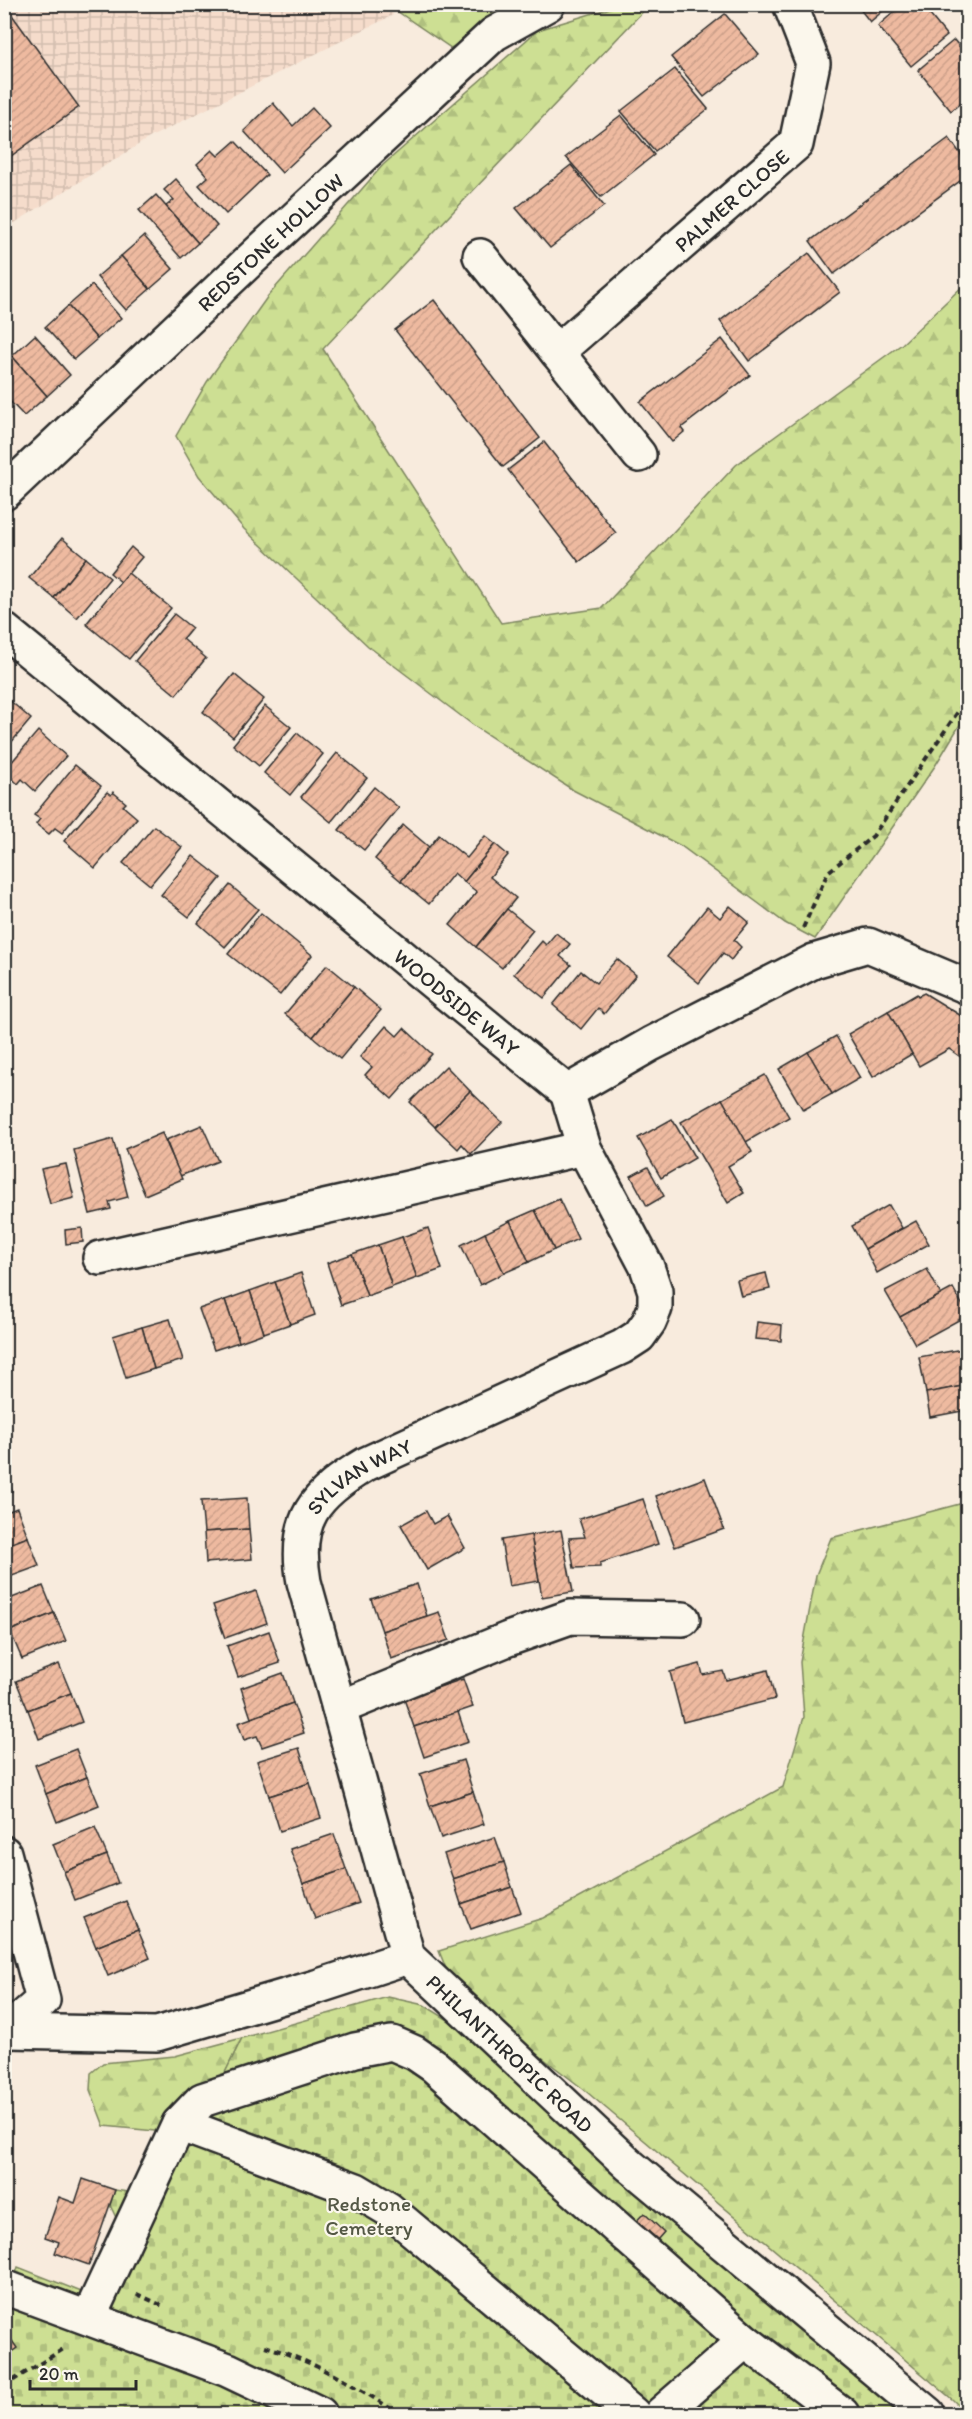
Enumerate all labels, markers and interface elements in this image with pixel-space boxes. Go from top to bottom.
street label: PALMER CLOSE [669,144,794,257]
street label: REDSTONE HOLLOW [192,168,349,316]
street label: WOODSIDE WAY [389,943,525,1061]
street label: SYLVAN WAY [301,1433,415,1519]
street label: PHILANTHROPIC ROAD [422,1969,599,2138]
park label: Redstone Cemetery [325,2191,413,2240]
scale bar [30,2353,136,2391]
text: 20 m [39,2363,79,2385]

